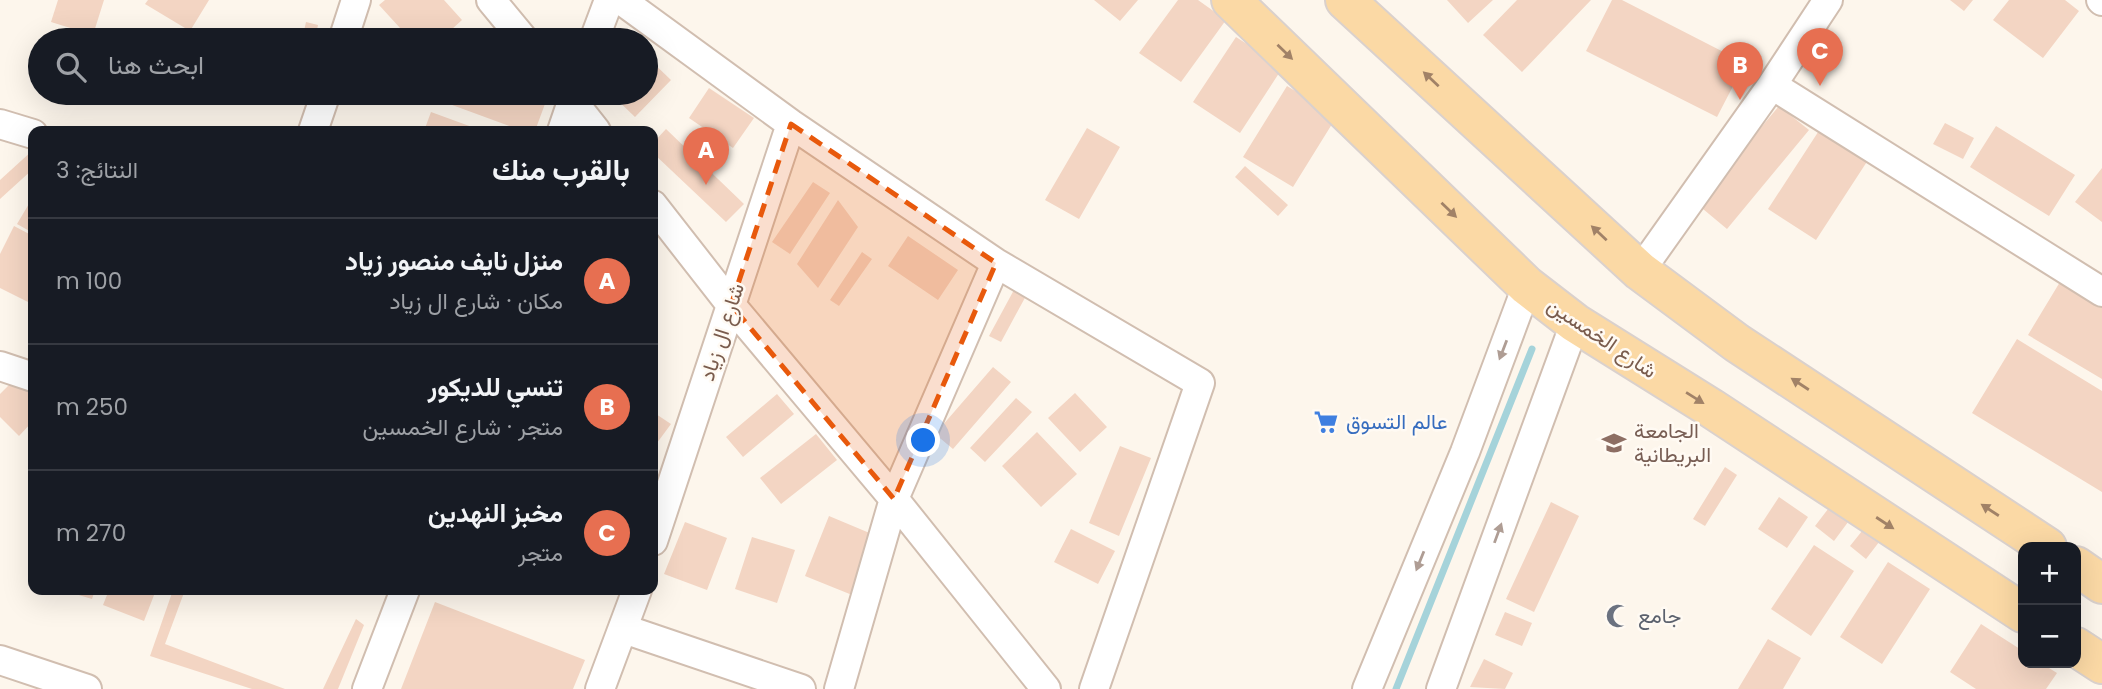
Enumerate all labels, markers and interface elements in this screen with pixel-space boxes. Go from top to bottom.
search box [28,28,658,105]
pin: C [1797,28,1843,86]
pin: B [1717,42,1763,100]
one-way arrow [1277,44,1294,61]
text: ابحث هنا [108,47,204,83]
icon: search [52,48,90,86]
one-way arrow [1423,72,1440,88]
pin: A [683,127,729,185]
text: بالقرب منك [492,148,630,191]
text: النتائج: 3 [56,154,138,186]
one-way arrow [1440,202,1457,218]
one-way arrow [1591,226,1608,242]
text: منزل نايف منصور زياد [345,243,563,279]
text: 100 m [56,265,122,297]
text: A [599,265,615,297]
street label: شارع ال زياد [692,279,751,384]
text: مكان · شارع ال زياد [390,285,563,317]
street label: شارع الخمسين [1542,290,1663,385]
one-way arrow [1497,339,1508,360]
text: تنسي للديكور [428,369,563,405]
one-way arrow [1790,378,1810,391]
text: 250 m [56,391,128,423]
text: B [599,391,615,423]
one-way arrow [1685,391,1705,404]
place label: عالم التسوق [1346,407,1447,436]
supermarket icon: عالم التسوق [1312,408,1340,436]
text: متجر · شارع الخمسين [362,411,563,443]
place label: الجامعة البريطانية [1634,416,1711,469]
your location [906,423,940,457]
school or university icon: الجامعة البريطانية [1600,429,1628,457]
text: مخبز النهدين [428,495,563,531]
one-way arrow [1980,503,2000,516]
text: 270 m [56,517,126,549]
text: C [598,517,616,549]
one-way arrow [1875,517,1894,530]
one-way arrow [1493,522,1504,543]
text: متجر [518,537,563,569]
map controls [2018,542,2081,668]
button: + [2018,542,2081,605]
one-way arrow [1414,551,1425,572]
place label: جامع [1638,601,1681,630]
mosque icon: جامع [1604,602,1632,630]
button: − [2018,605,2081,668]

